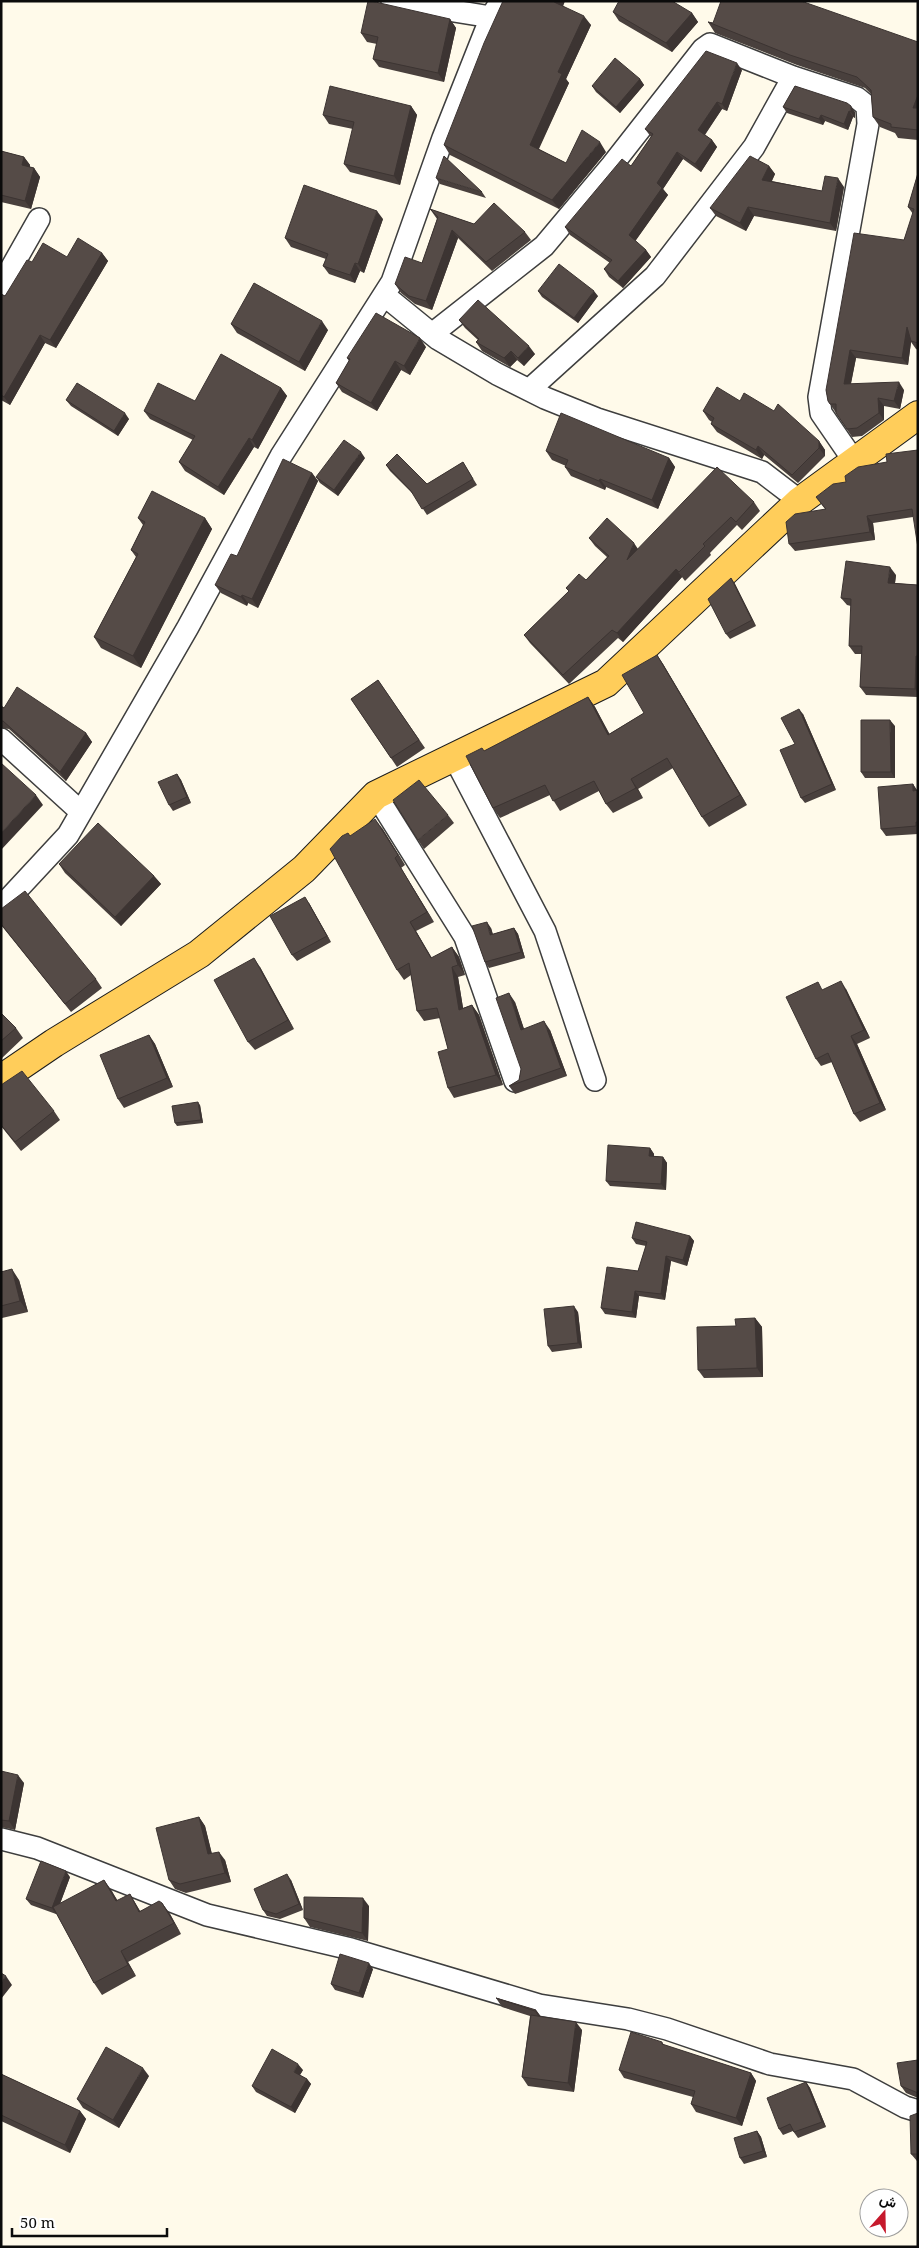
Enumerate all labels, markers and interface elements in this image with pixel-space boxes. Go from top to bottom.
north arrow [859,2188,909,2238]
text: ش [877,2189,900,2212]
scale bar [12,2206,168,2238]
text: 50 m [20,2212,55,2232]

